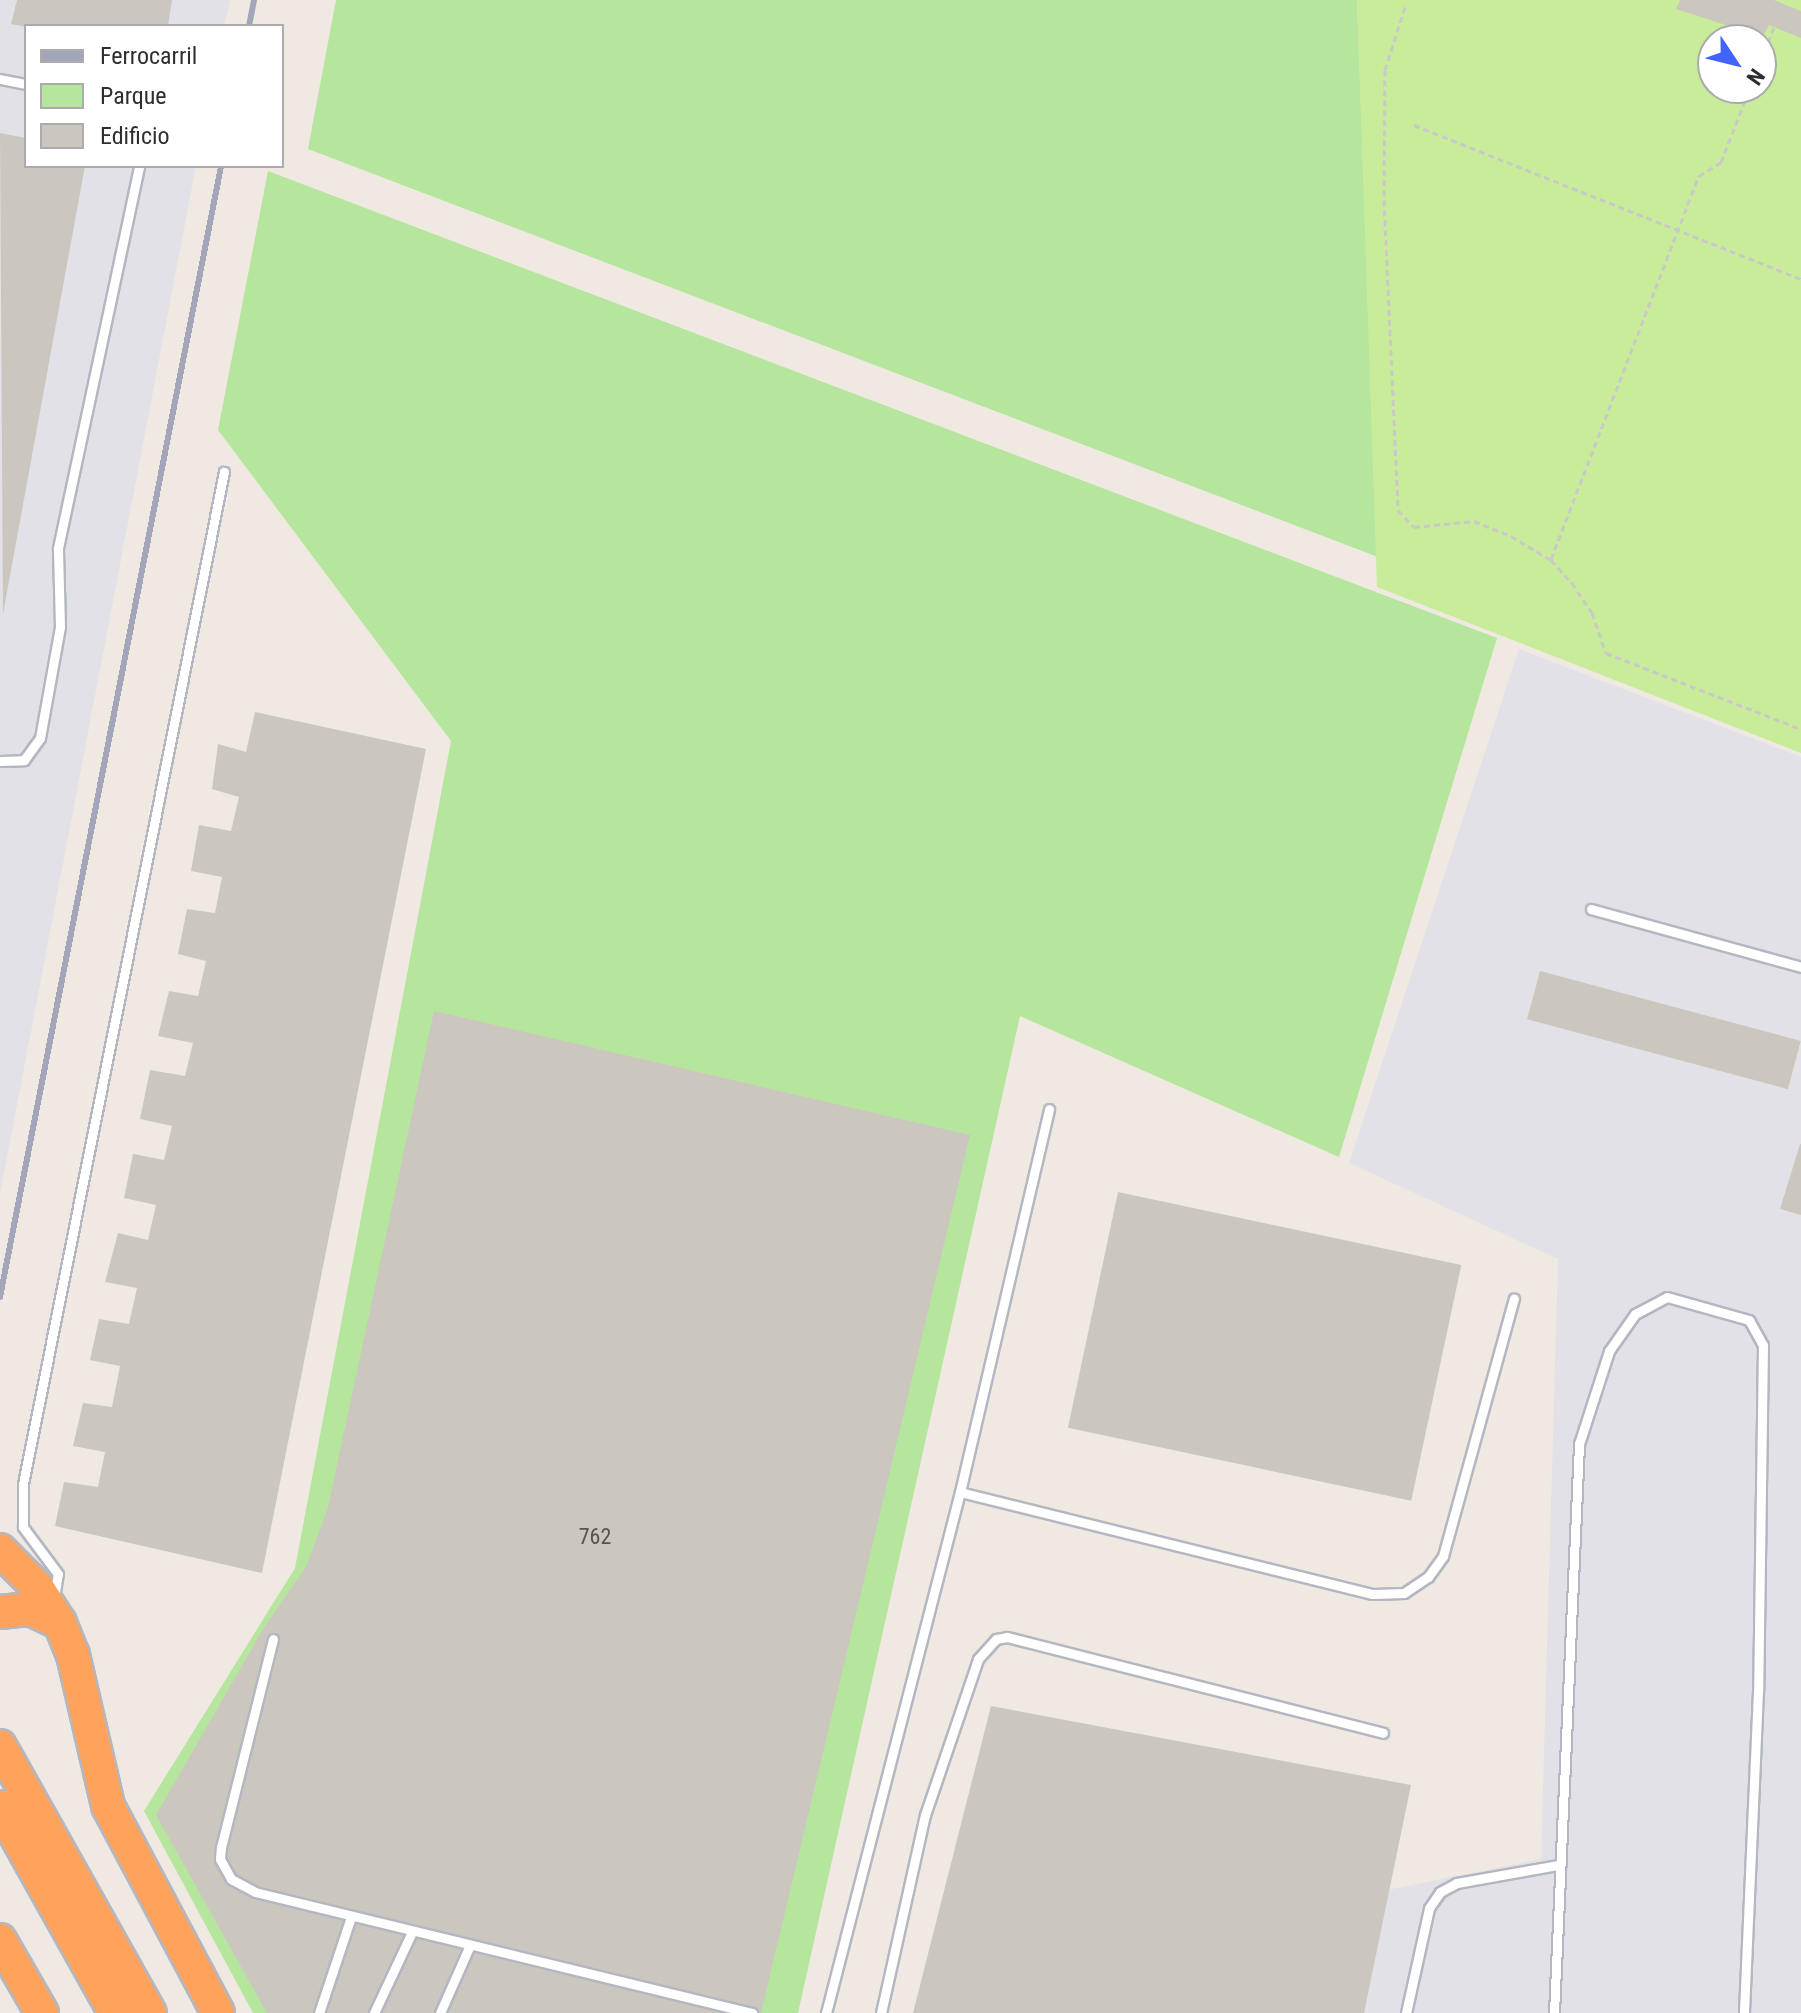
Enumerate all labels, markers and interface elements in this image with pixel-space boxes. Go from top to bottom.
legend [24,24,284,168]
north arrow [1697,24,1777,104]
text: Ferrocarril [100,42,197,70]
text: N [1741,64,1770,90]
text: Parque [100,82,167,110]
text: Edificio [100,122,170,150]
house number: 762 [579,1524,611,1550]

